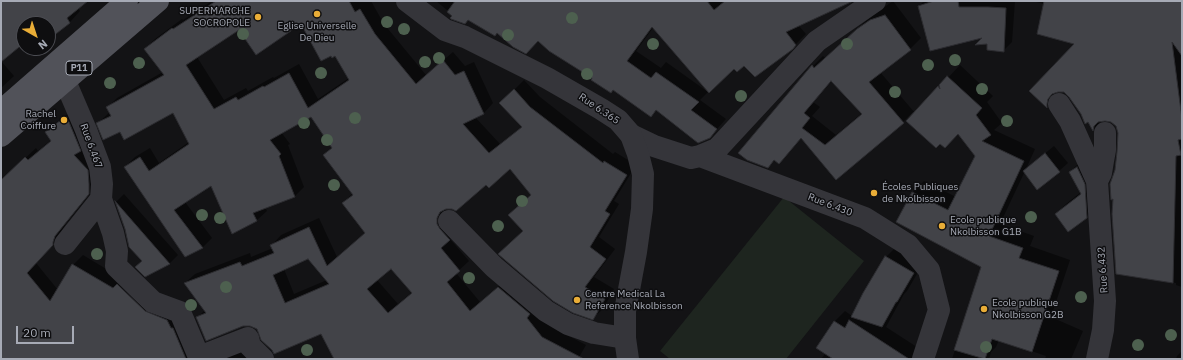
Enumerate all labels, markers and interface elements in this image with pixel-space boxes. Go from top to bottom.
place label: SUPERMARCHE SOCROPOLE [179,5,250,28]
marker: Eglise Universelle De Dieu [312,9,322,19]
marker: SUPERMARCHE SOCROPOLE [253,12,263,22]
north arrow [16,16,56,56]
place label: Eglise Universelle De Dieu [277,20,357,44]
text: N [35,37,50,52]
road number: P11 [66,61,92,75]
street label: Rue 6.365 [576,91,622,127]
place label: Rachel Coiffure [20,108,56,132]
marker: Rachel Coiffure [59,115,69,125]
street label: Rue 6.467 [77,122,105,170]
place label: Écoles Publiques de Nkolbisson [882,181,958,204]
marker: Écoles Publiques de Nkolbisson [869,188,879,198]
street label: Rue 6.430 [806,191,854,219]
place label: Ecole publique Nkolbisson G1B [950,214,1022,238]
marker: Ecole publique Nkolbisson G1B [937,221,947,231]
street label: Rue 6.432 [1095,246,1111,294]
place label: Centre Medical La Reference Nkolbisson [585,288,683,312]
marker: Centre Medical La Reference Nkolbisson [572,295,582,305]
place label: Ecole publique Nkolbisson G2B [992,297,1064,320]
marker: Ecole publique Nkolbisson G2B [979,304,989,314]
scale bar [18,318,76,344]
text: 20 m [23,325,51,340]

